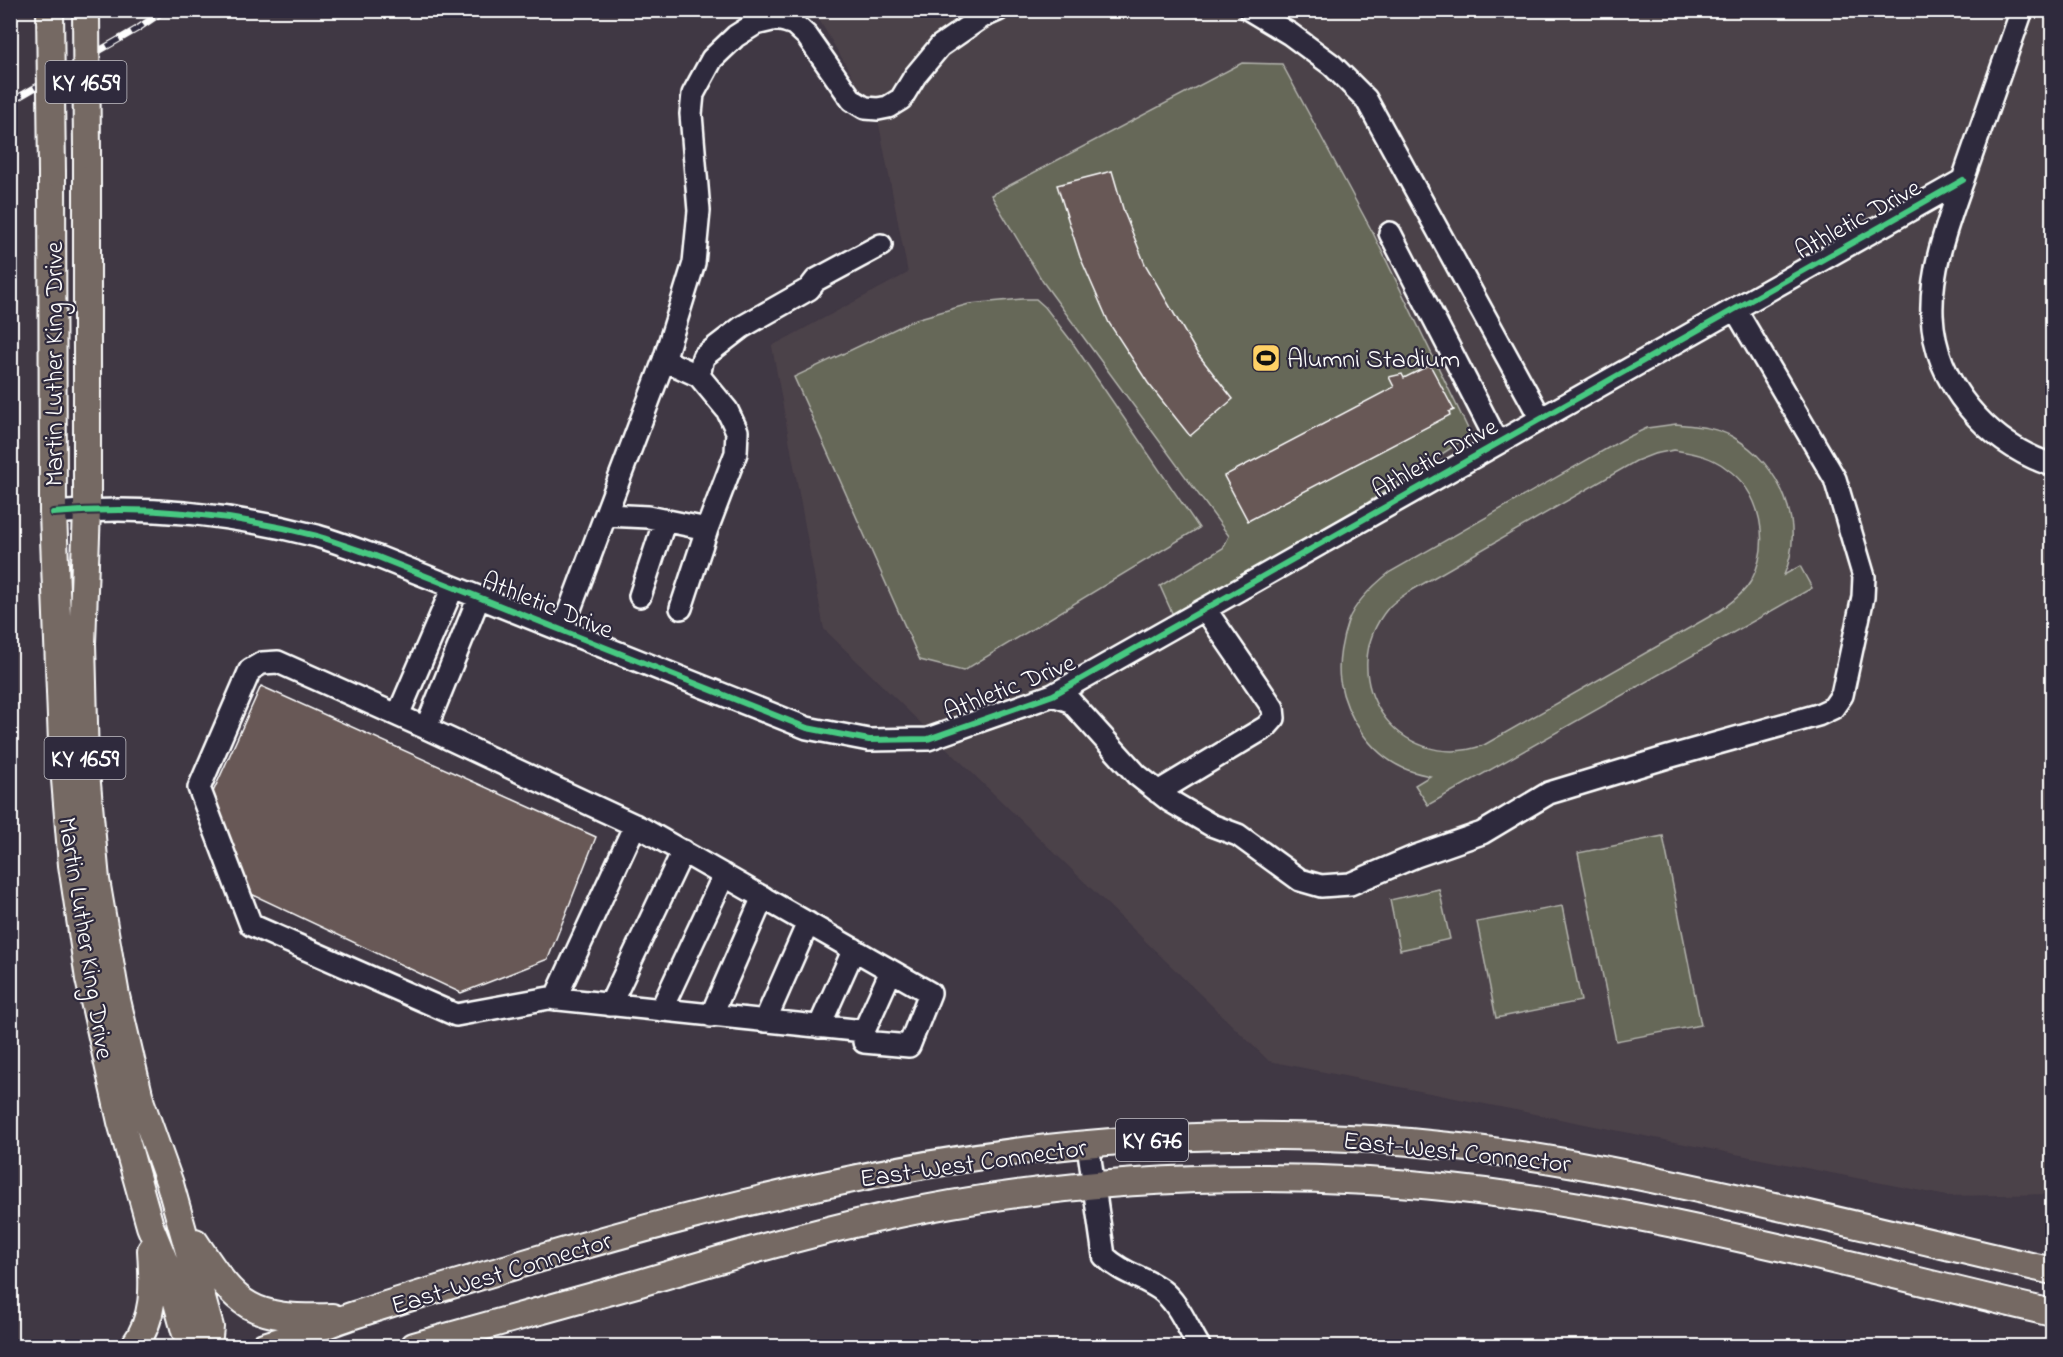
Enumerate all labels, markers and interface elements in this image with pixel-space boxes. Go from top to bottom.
road number: KY 1659 [46,61,127,103]
street label: Athletic Drive [1789,170,1929,271]
street label: Martin Luther King Drive [37,241,75,486]
sports icon: Alumni Stadium [1250,342,1282,374]
place label: Alumni Stadium [1287,342,1460,380]
street label: Athletic Drive [1366,409,1506,510]
street label: Athletic Drive [475,563,619,651]
street label: Athletic Drive [939,645,1082,732]
road number: KY 1659 [44,737,125,779]
street label: Martin Luther King Drive [46,815,122,1063]
road number: KY 676 [1116,1119,1188,1161]
street label: East-West Connector [1341,1123,1573,1185]
street label: East-West Connector [858,1130,1090,1200]
street label: East-West Connector [387,1223,618,1326]

